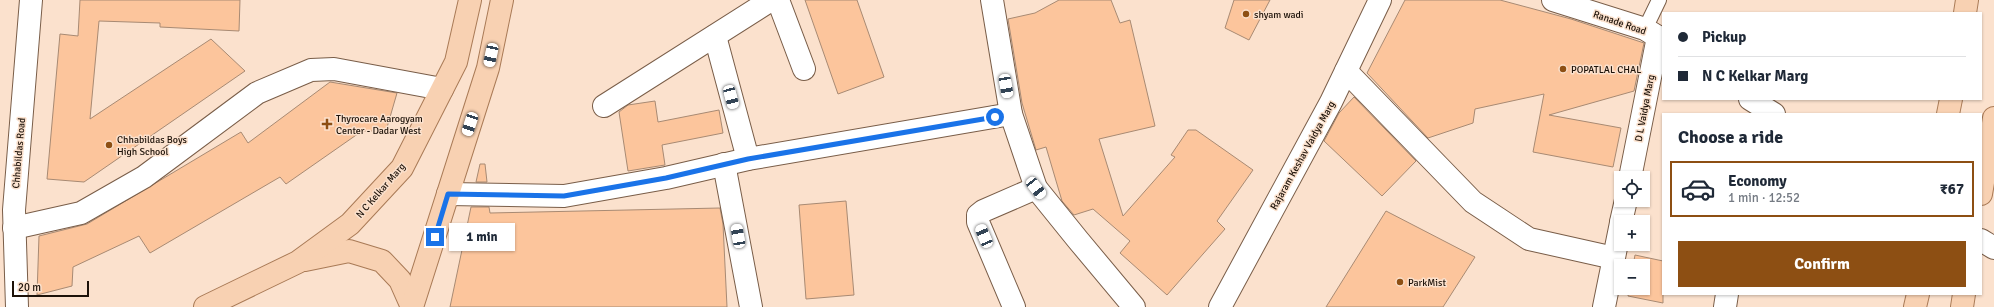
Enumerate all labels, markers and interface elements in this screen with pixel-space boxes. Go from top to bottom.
street label: Ranade Road [1592,8,1648,38]
marker: shyam wadi [1241,9,1251,19]
place label: shyam wadi [1254,9,1304,21]
text: Pickup [1702,28,1746,46]
car [483,42,499,68]
marker: POPATLAL CHAL [1558,64,1568,74]
place label: POPATLAL CHAL [1571,64,1641,76]
text: N C Kelkar Marg [1702,67,1808,85]
car [998,73,1014,99]
street label: D L Vaidya Marg [1633,74,1657,143]
car [722,84,740,110]
street label: Rajaram Keshav Vaidya Marg [1268,99,1338,212]
route start [986,108,1004,126]
car [461,111,479,137]
place label: Thyrocare Aarogyam Center - Dadar West [336,113,423,137]
street label: Chhabildas Road [10,117,28,189]
marker: Thyrocare Aarogyam Center - Dadar West [321,118,333,130]
text: Choose a ride [1678,126,1783,148]
place label: Chhabildas Boys High School [117,134,188,158]
marker: Chhabildas Boys High School [104,140,114,150]
street label: N C Kelkar Marg [354,161,408,221]
map controls [1614,171,1650,295]
button: locate [1614,171,1650,207]
icon: car [1680,171,1716,207]
text: Economy [1728,172,1787,190]
car [1024,175,1048,201]
text: ₹67 [1940,180,1964,198]
text: 1 min · 12:52 [1728,190,1800,206]
button: + [1614,215,1650,251]
callout: 1 min [449,223,515,251]
car [730,223,746,249]
car [974,223,994,249]
route end [426,228,444,246]
text: 1 min [466,229,498,245]
button: Confirm [1678,241,1966,287]
button: − [1614,259,1650,295]
marker: ParkMist [1395,277,1405,287]
place label: ParkMist [1408,277,1446,289]
scale bar [12,279,89,298]
text: 20 m [18,281,41,294]

